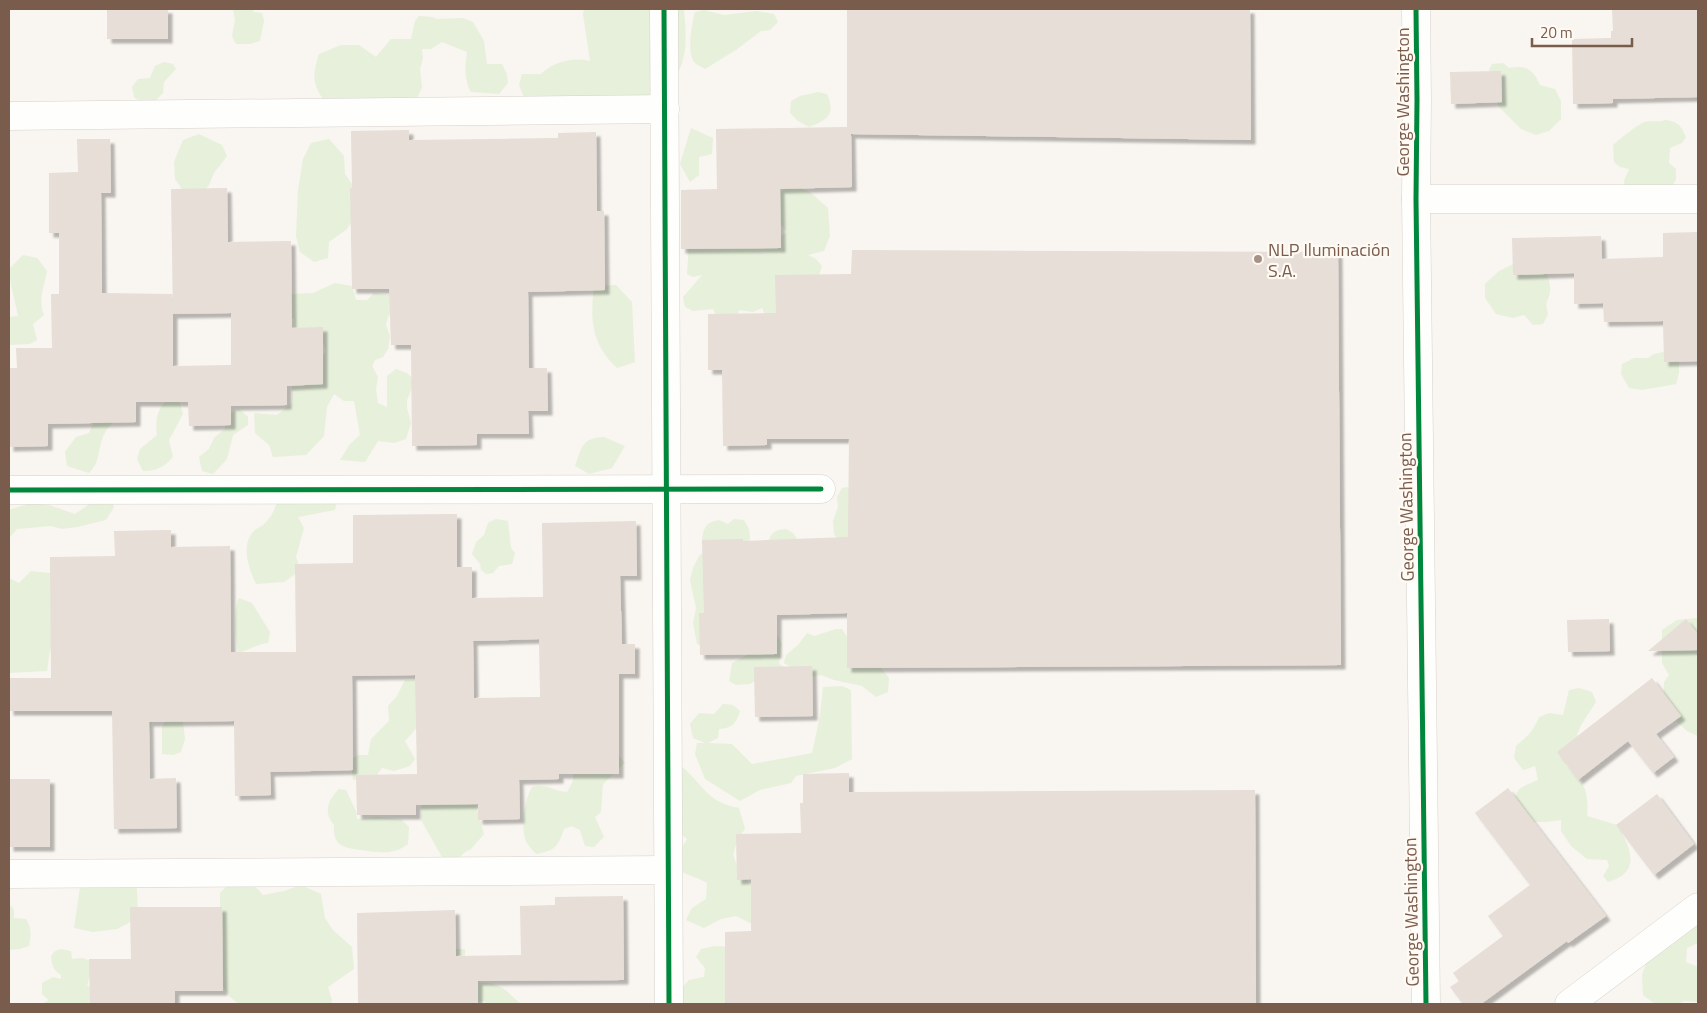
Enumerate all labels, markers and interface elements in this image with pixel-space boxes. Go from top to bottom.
scale bar [1532,15,1632,47]
text: 20 m [1540,21,1573,44]
street label: George Washington [1389,27,1416,177]
place label: NLP Iluminación S.A. [1268,236,1390,284]
marker: NLP Iluminación S.A. [1252,253,1264,265]
street label: George Washington [1391,432,1421,582]
street label: George Washington [1396,837,1426,987]

